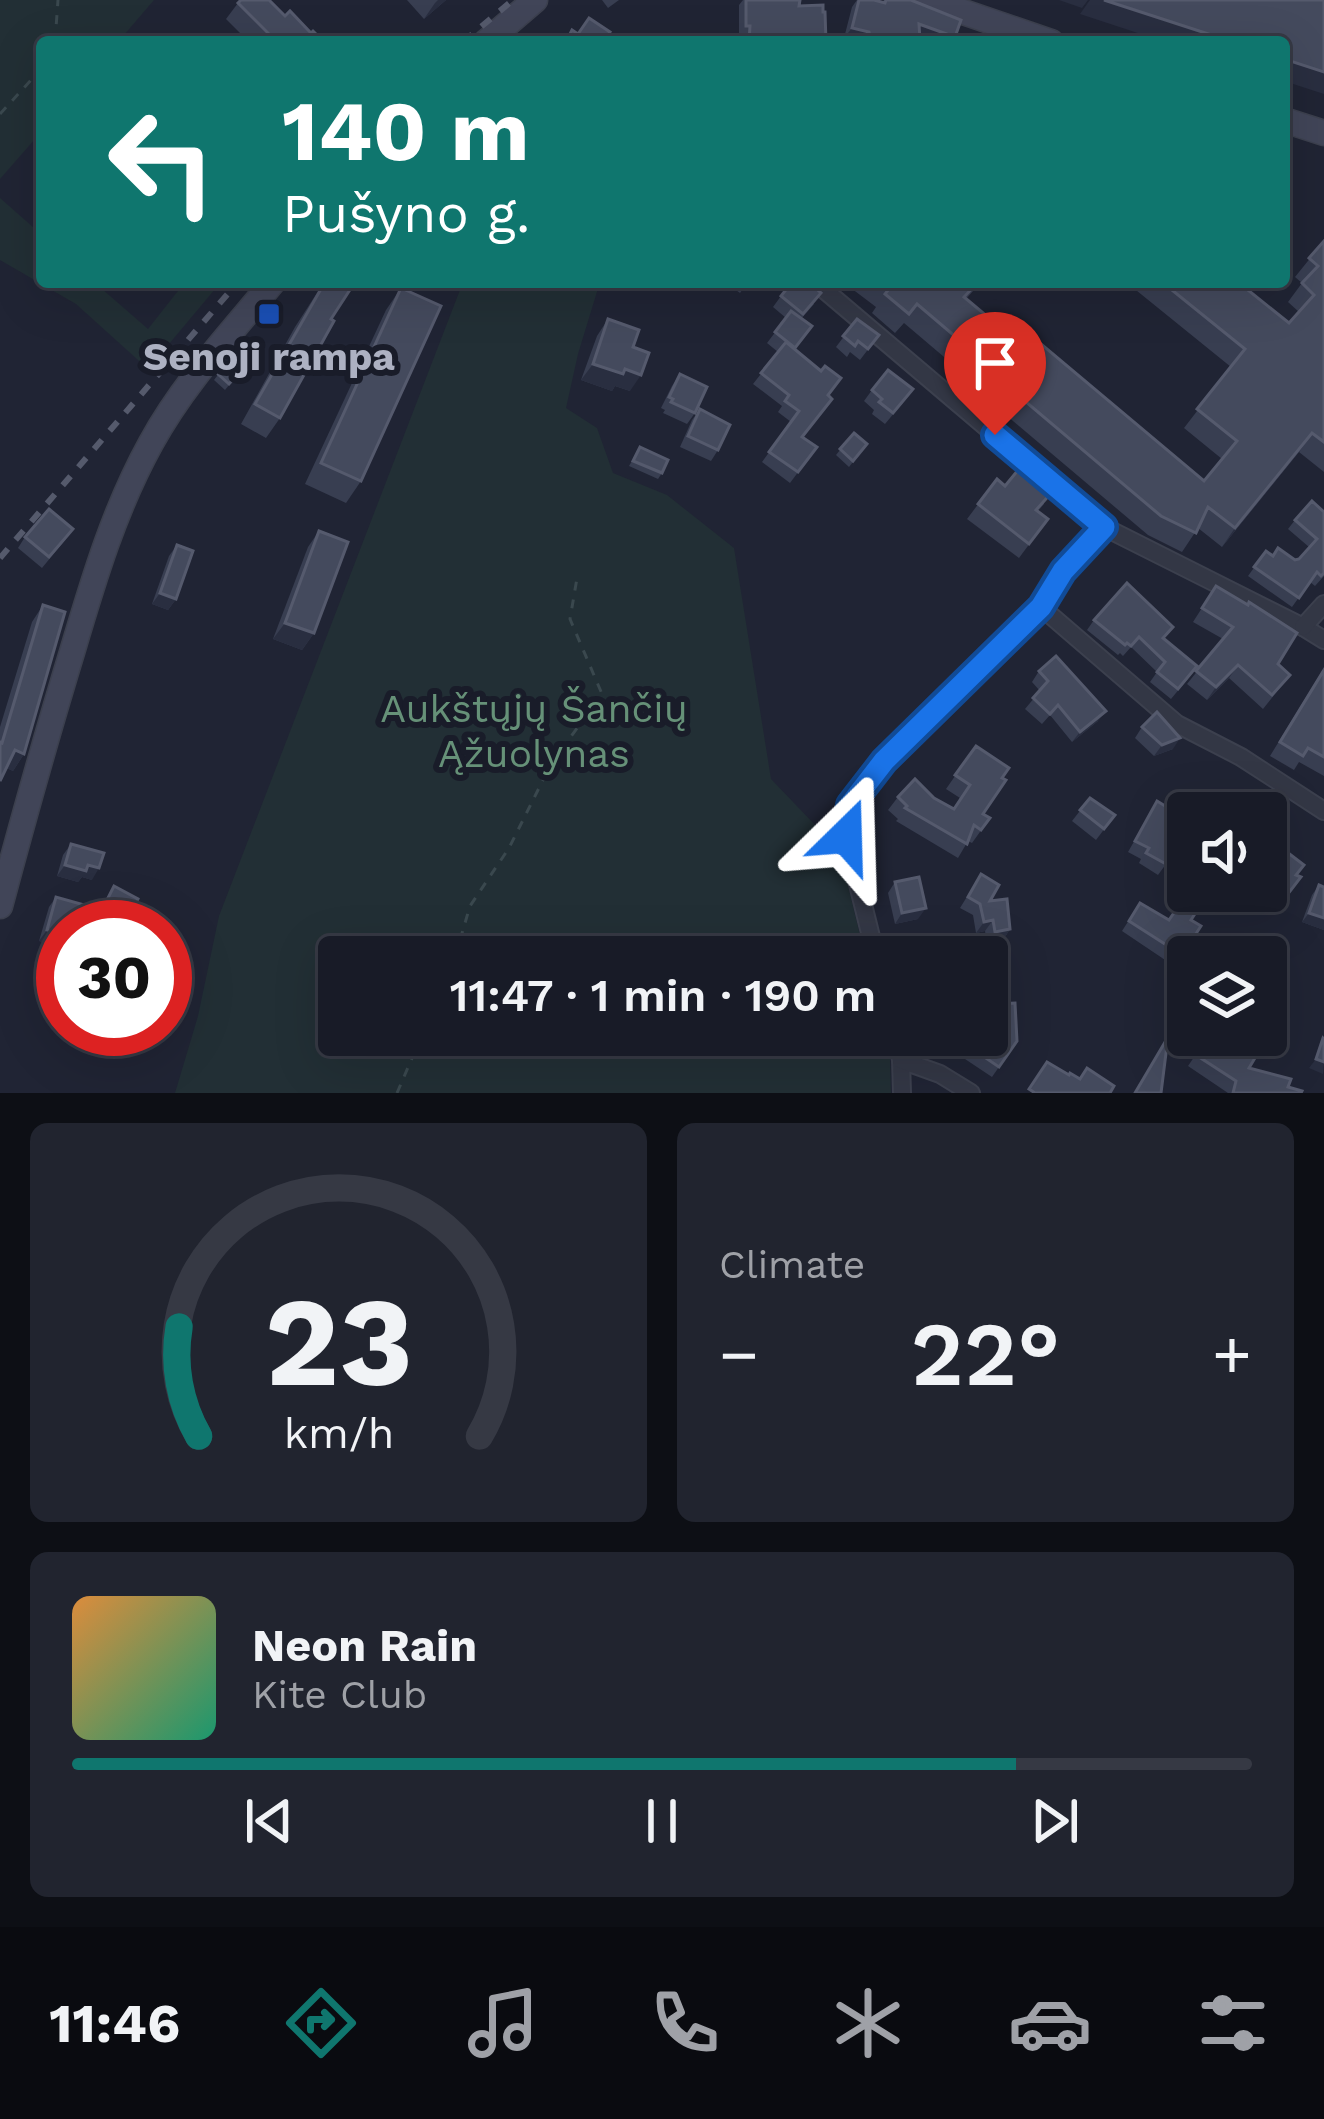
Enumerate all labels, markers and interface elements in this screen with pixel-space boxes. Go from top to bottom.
text: 140 m [282,82,530,180]
icon: left [84,84,240,240]
text: Pušyno g. [282,182,530,245]
marker: Senoji rampa [256,301,282,327]
pin [944,312,1046,435]
icon: arrive [962,330,1028,396]
place label: Senoji rampa [143,334,395,379]
park label: Aukštųjų Šančių Ąžuolynas [380,686,688,776]
position arrow [783,773,909,899]
map controls [1167,792,1287,1056]
button: sound [1167,792,1287,912]
speed limit sign: 30 [36,900,192,1056]
button: layers [1167,936,1287,1056]
text: 11:47 · 1 min · 190 m [450,969,876,1022]
text: Climate [719,1242,865,1287]
text: 23 [264,1269,413,1415]
text: 22° [911,1301,1060,1407]
text: − [719,1316,759,1393]
text: + [1212,1316,1252,1393]
text: km/h [283,1407,394,1457]
text: Neon Rain [252,1619,477,1672]
text: Kite Club [252,1672,427,1717]
icon: previous [236,1788,302,1854]
icon: pause [629,1788,695,1854]
icon: next [1022,1788,1088,1854]
icon: directions [279,1981,363,2065]
icon: music [461,1981,545,2065]
icon: phone [643,1981,727,2065]
icon: climate [826,1981,910,2065]
icon: car [1008,1981,1092,2065]
icon: filters [1191,1981,1275,2065]
text: 11:46 [49,1992,180,2055]

